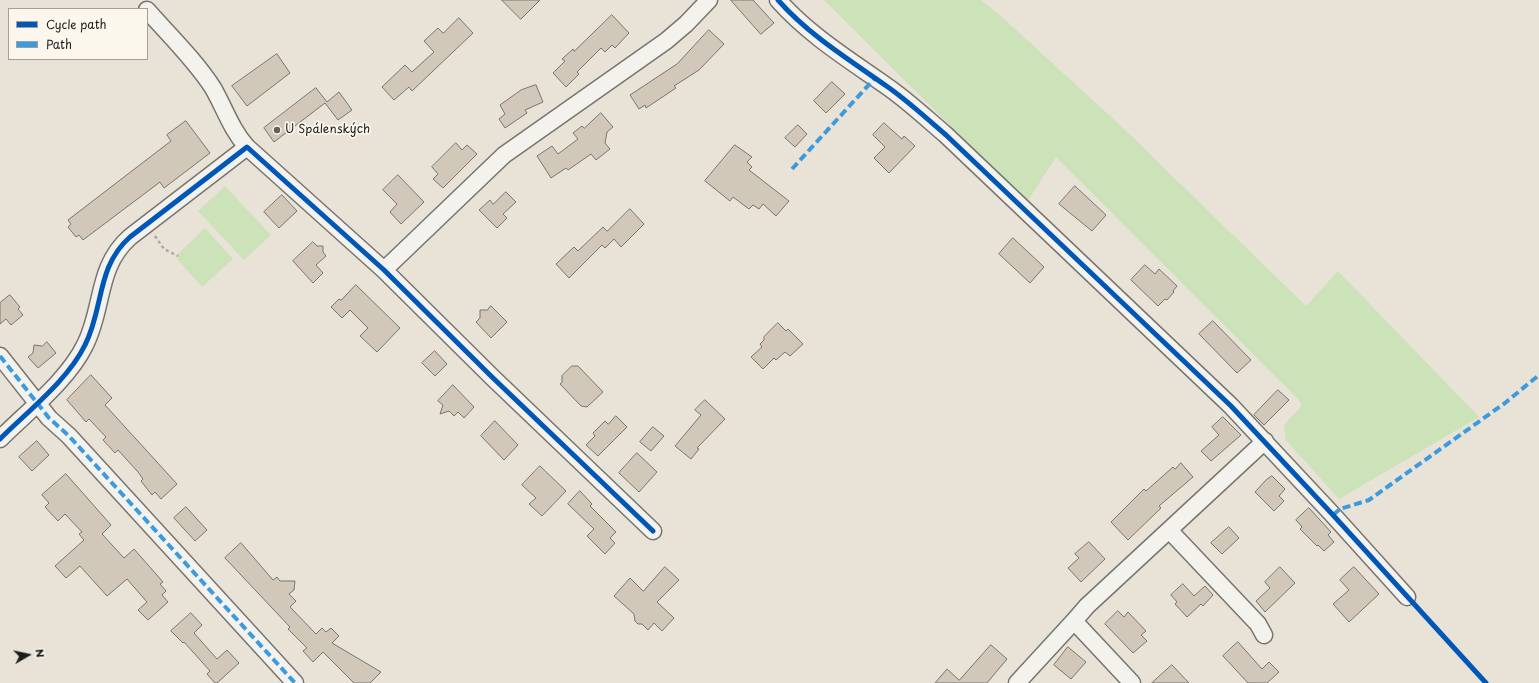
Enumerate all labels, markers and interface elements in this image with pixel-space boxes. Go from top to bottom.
legend [8,8,148,60]
text: Cycle path [46,15,107,33]
text: Path [46,35,72,53]
place label: U Spálenských [285,123,370,137]
marker: U Spálenských [272,125,282,135]
north arrow [8,635,48,675]
text: N [31,647,49,659]

